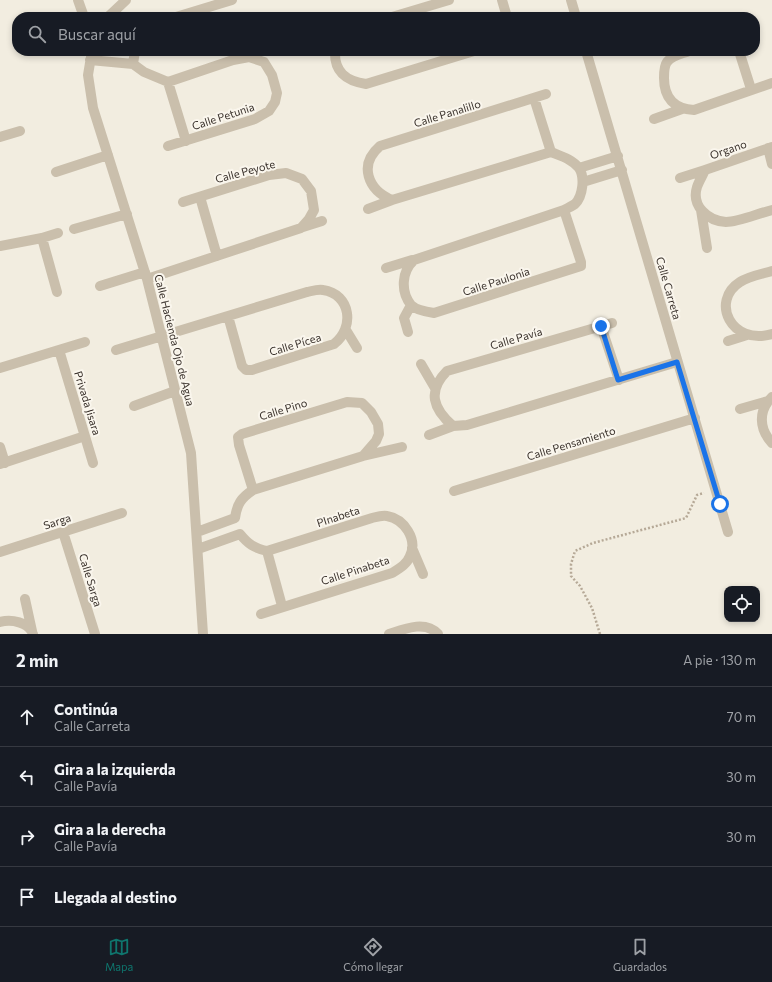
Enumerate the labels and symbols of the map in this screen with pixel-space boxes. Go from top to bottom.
street label: Calle Panalillo [412,97,482,129]
street label: Calle Petunia [190,100,256,132]
street label: Organo [708,137,748,161]
street label: Calle Peyote [214,157,277,185]
street label: Calle Carreta [654,255,684,321]
street label: Calle Paulonia [461,264,531,298]
street label: Calle Hacienda Ojo de Agua [152,273,198,407]
route end [592,317,610,335]
street label: Calle Pavía [488,324,544,352]
street label: Calle Pícea [268,330,322,358]
street label: Privada Jisara [71,369,104,437]
street label: Calle Pino [257,395,309,422]
street label: Calle Pensamiento [525,423,617,463]
route start [711,495,729,513]
street label: PInabeta [315,503,361,529]
street label: Sarga [42,510,72,532]
street label: Calle Sarga [77,552,105,608]
street label: Calle Pinabeta [319,553,391,587]

